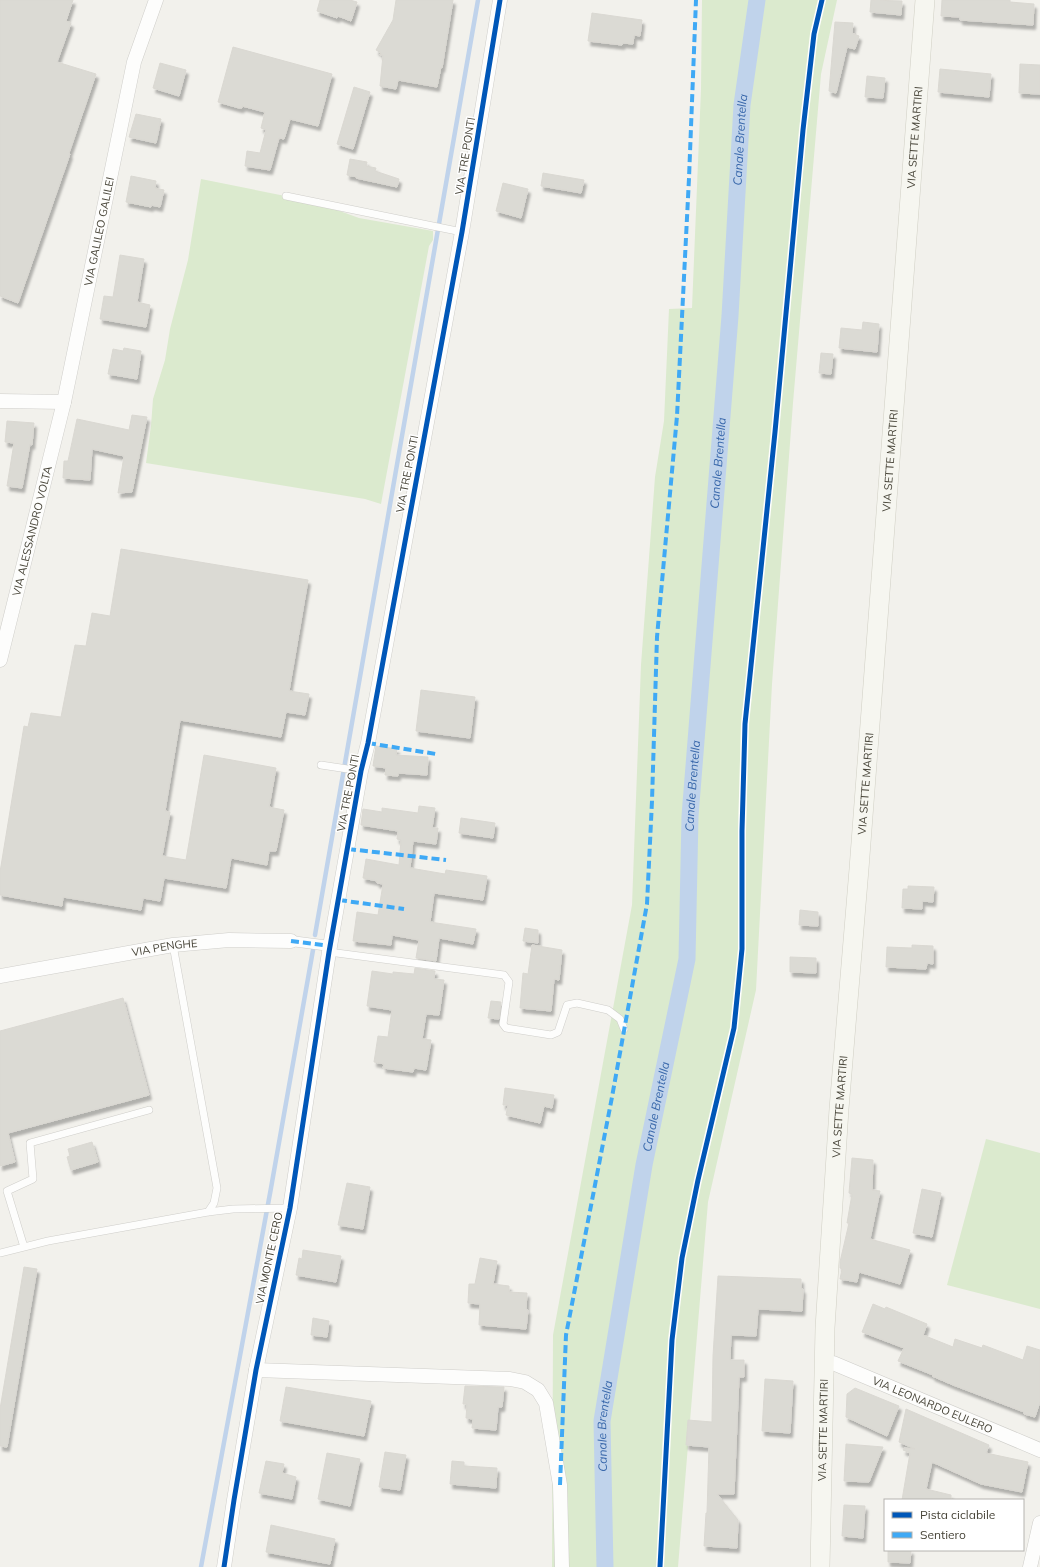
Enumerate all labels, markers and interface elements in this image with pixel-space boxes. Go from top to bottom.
street label: VIA SETTE MARTIRI [904,86,925,189]
water label: Canale Brentella [729,93,750,186]
street label: VIA TRE PONTI [452,116,478,196]
street label: VIA GALILEO GALILEI [81,176,117,287]
street label: VIA SETTE MARTIRI [879,409,901,512]
water label: Canale Brentella [707,417,729,509]
street label: VIA TRE PONTI [393,434,421,514]
street label: VIA ALESSANDRO VOLTA [9,464,55,597]
street label: VIA SETTE MARTIRI [855,732,876,835]
water label: Canale Brentella [682,740,703,832]
street label: VIA TRE PONTI [334,753,362,833]
street label: VIA PENGHE [131,936,198,959]
street label: VIA SETTE MARTIRI [829,1055,850,1158]
water label: Canale Brentella [639,1060,672,1153]
street label: VIA MONTE CERO [252,1211,286,1305]
street label: VIA LEONARDO EULERO [870,1373,995,1436]
water label: Canale Brentella [594,1379,616,1472]
street label: VIA SETTE MARTIRI [815,1379,831,1481]
legend [884,1499,1024,1551]
text: Pista ciclabile [920,1507,995,1522]
text: Sentiero [920,1527,966,1542]

